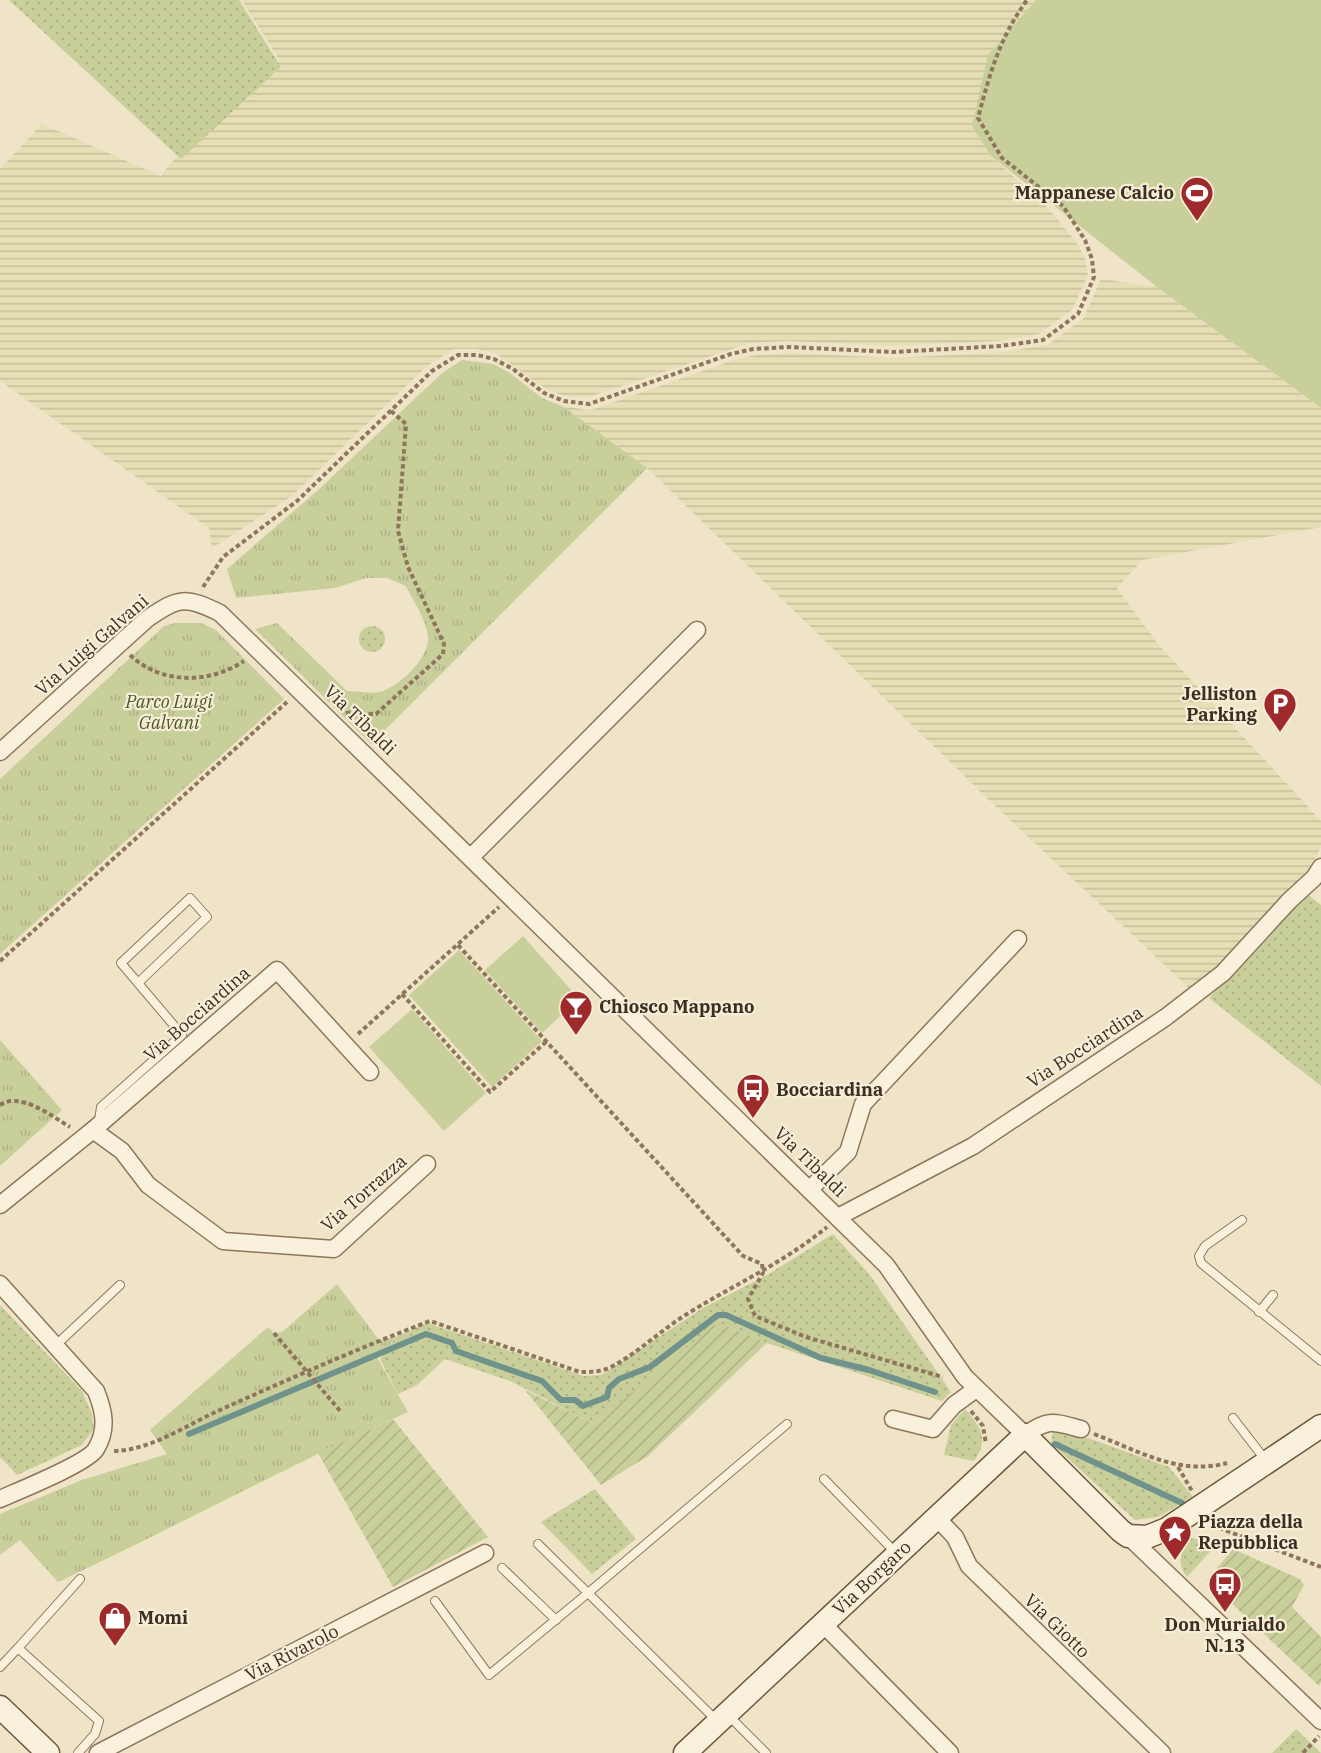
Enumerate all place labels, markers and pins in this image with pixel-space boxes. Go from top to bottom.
sports icon: Mappanese Calcio [1179,175,1215,222]
place label: Mappanese Calcio [1015,181,1174,204]
place label: Jelliston Parking [1182,682,1258,726]
parking icon: Jelliston Parking [1262,686,1298,733]
bar icon: Chiosco Mappano [558,989,594,1036]
place label: Chiosco Mappano [599,995,755,1018]
bus stop icon: Bocciardina [735,1072,771,1119]
place label: Bocciardina [776,1078,883,1101]
place label: Piazza della Repubblica [1198,1510,1303,1554]
place icon: Piazza della Repubblica [1157,1514,1193,1561]
bus stop icon: Don Murialdo N.13 [1207,1566,1243,1613]
shop icon: Momi [97,1600,133,1647]
place label: Momi [138,1606,188,1629]
place label: Don Murialdo N.13 [1165,1613,1285,1657]

